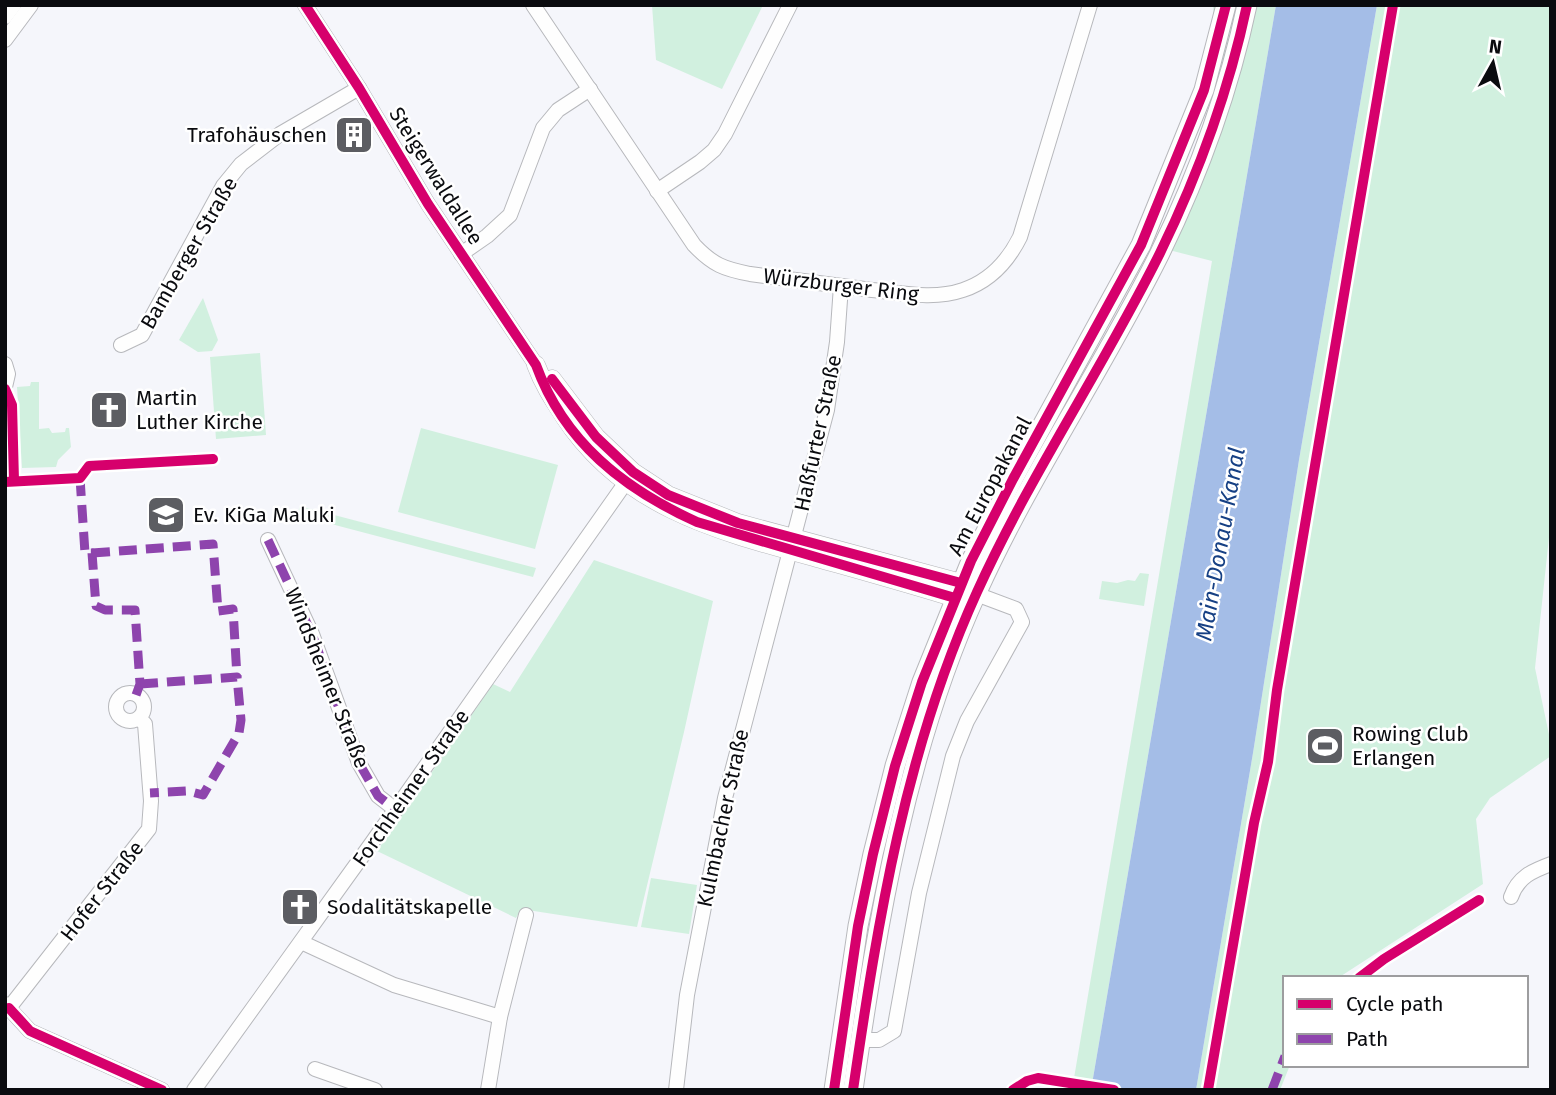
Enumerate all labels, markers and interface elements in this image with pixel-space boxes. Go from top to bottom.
north arrow [1458,28,1528,98]
text: N [1487,34,1503,59]
street label: Steigerwaldallee [383,102,489,250]
building icon: Trafohäuschen [333,114,375,156]
place label: Trafohäuschen [187,122,327,148]
street label: Bamberger Straße [135,172,243,334]
street label: Würzburger Ring [762,263,920,307]
street label: Haßfurter Straße [789,352,847,514]
place label: Martin Luther Kirche [136,385,263,435]
church icon: Martin Luther Kirche [88,389,130,431]
street label: Am Europakanal [942,412,1038,560]
water label: Main-Donau-Kanal [1189,445,1251,643]
school or university icon: Ev. KiGa Maluki [145,494,187,536]
place label: Ev. KiGa Maluki [193,502,335,528]
street label: Windsheimer Straße [279,584,375,772]
street label: Forchheimer Straße [347,704,475,872]
place label: Rowing Club Erlangen [1352,721,1469,771]
sports icon: Rowing Club Erlangen [1304,725,1346,767]
street label: Kulmbacher Straße [691,727,755,909]
street label: Hofer Straße [55,836,149,946]
church icon: Sodalitätskapelle [279,886,321,928]
place label: Sodalitätskapelle [327,894,492,920]
legend [1283,976,1528,1067]
text: Cycle path [1346,991,1444,1017]
text: Path [1346,1026,1388,1052]

